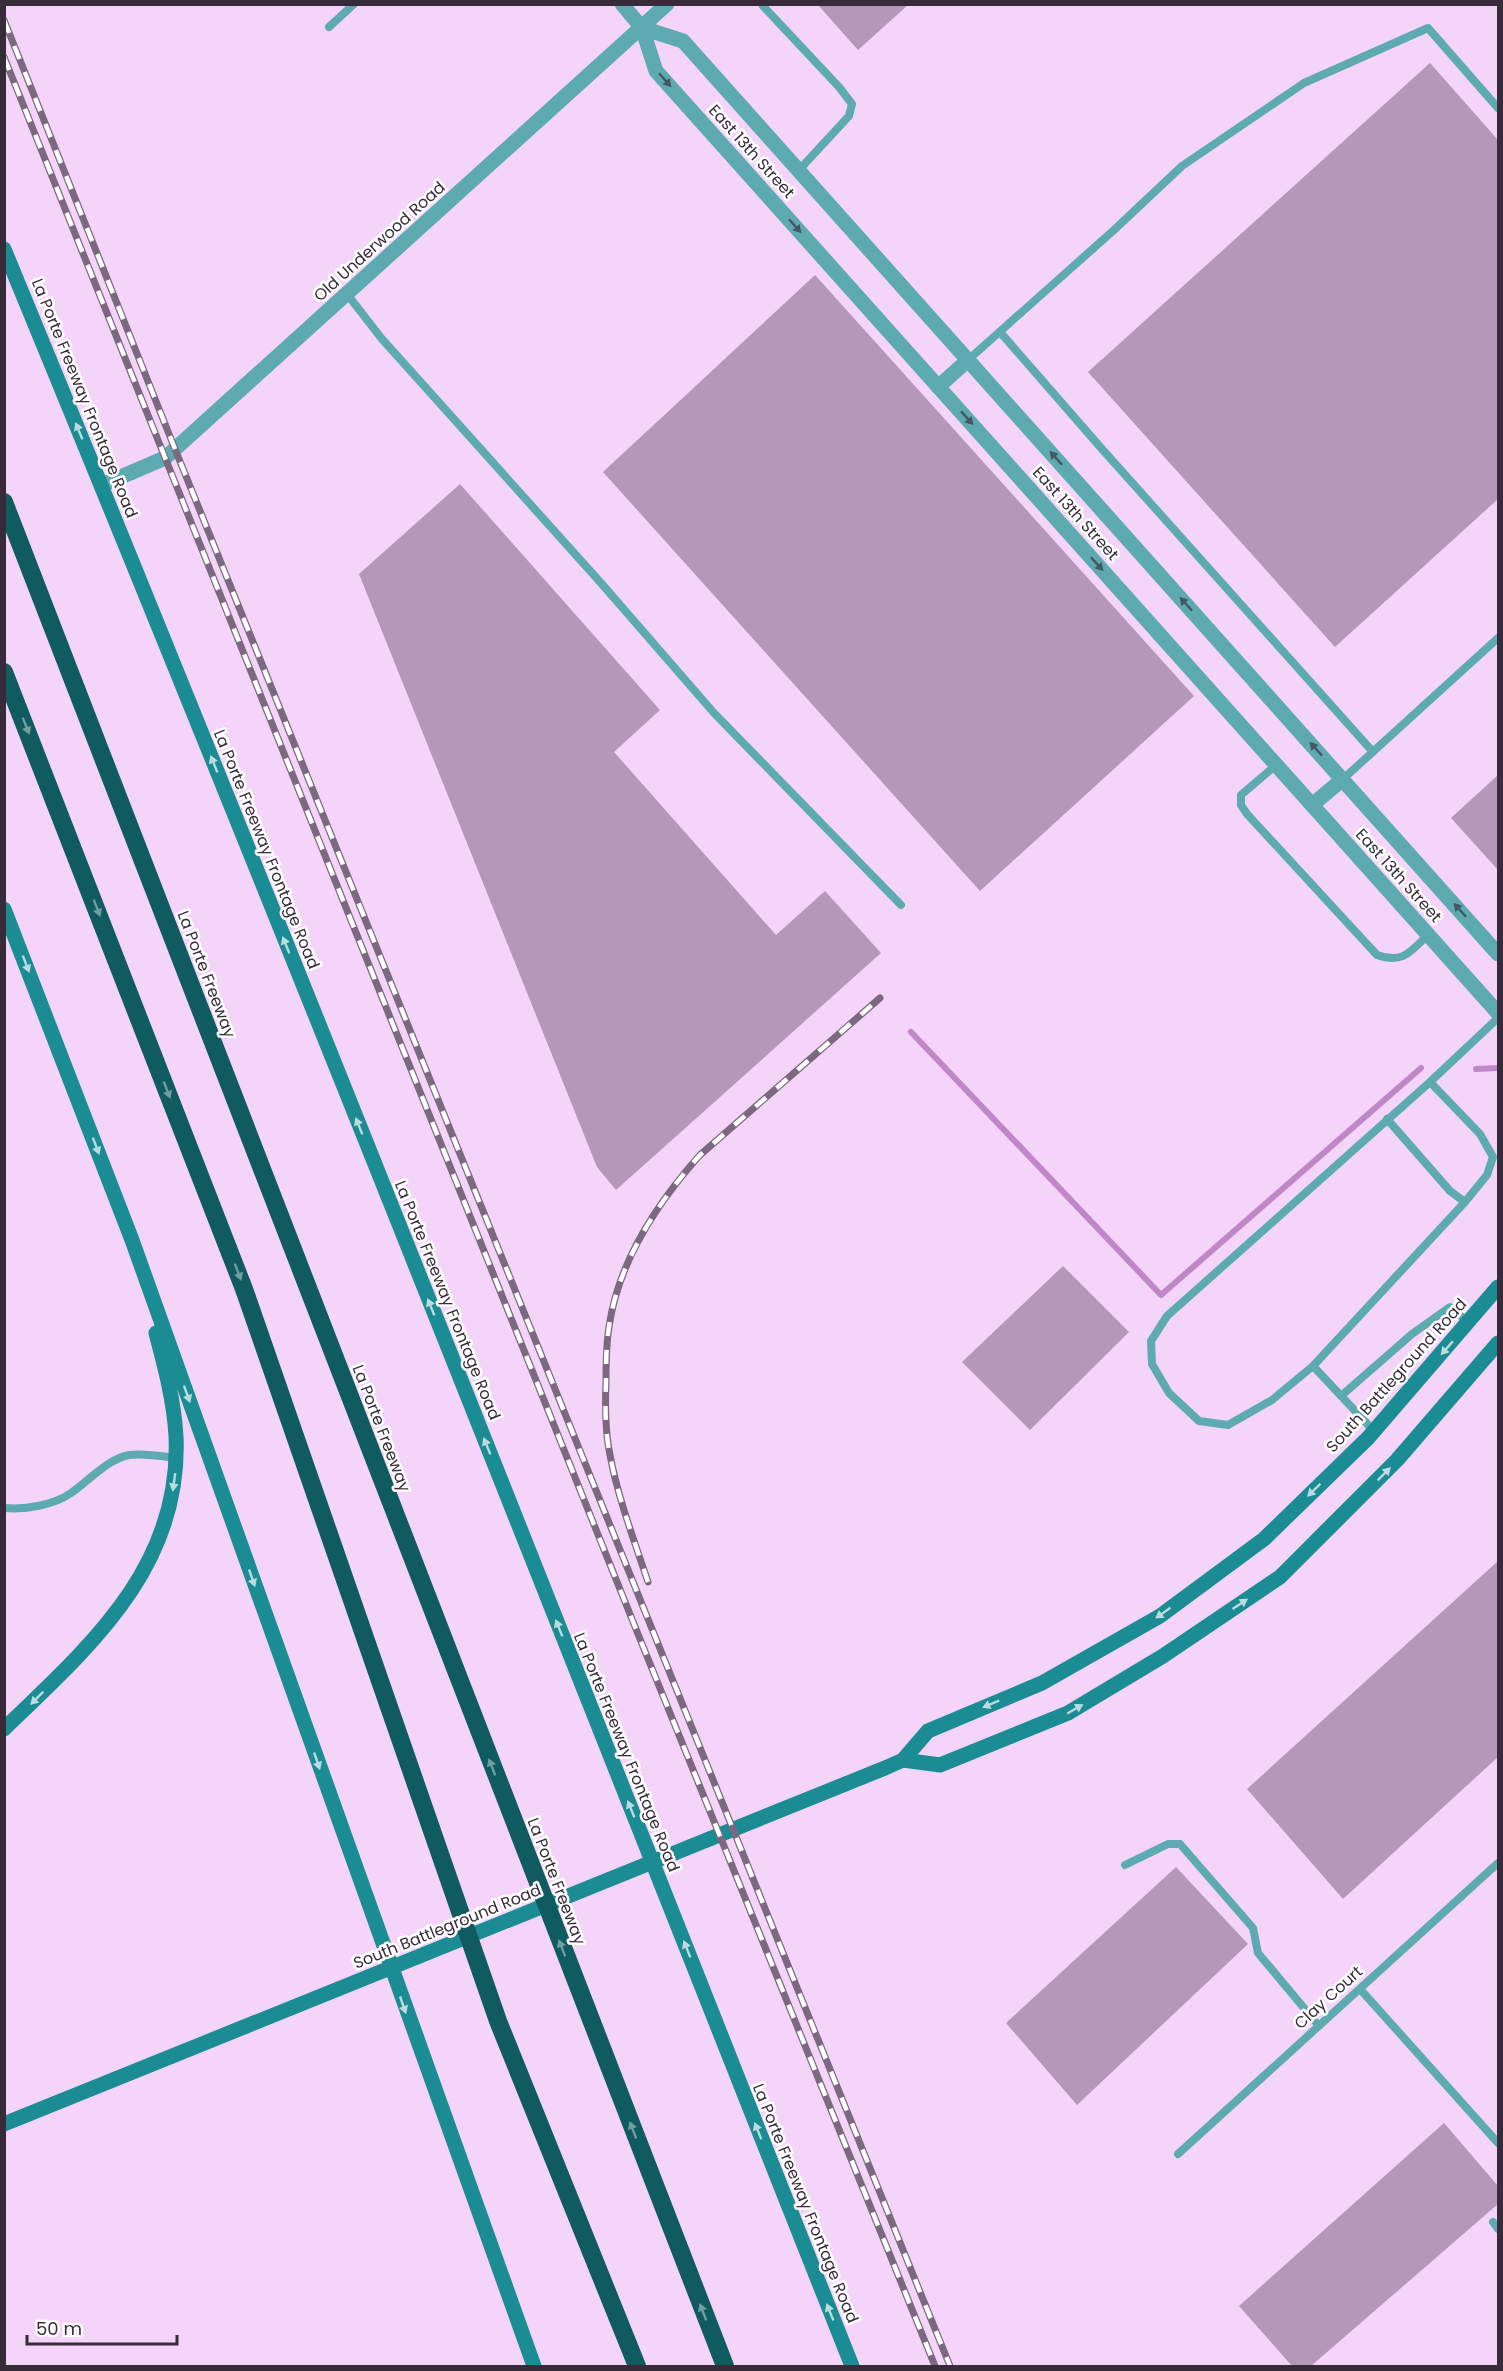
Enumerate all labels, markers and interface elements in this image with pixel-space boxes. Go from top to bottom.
one-way arrow [658,73,672,88]
street label: East 13th Street [703,99,800,203]
street label: Old Underwood Road [309,176,450,307]
one-way arrow [788,218,801,233]
street label: La Porte Freeway Frontage Road [26,275,143,521]
one-way arrow [960,410,973,425]
one-way arrow [74,422,83,440]
one-way arrow [1050,451,1063,466]
street label: East 13th Street [1027,461,1124,565]
one-way arrow [1090,556,1104,571]
one-way arrow [1179,596,1193,611]
one-way arrow [22,717,31,735]
street label: La Porte Freeway Frontage Road [208,726,325,972]
one-way arrow [1310,742,1323,757]
one-way arrow [209,755,219,773]
street label: East 13th Street [1350,823,1447,927]
one-way arrow [93,899,102,917]
one-way arrow [1454,903,1467,918]
street label: La Porte Freeway [172,907,241,1041]
one-way arrow [281,936,291,954]
one-way arrow [21,955,31,973]
one-way arrow [163,1081,172,1099]
one-way arrow [354,1117,364,1135]
one-way arrow [91,1137,101,1155]
street label: La Porte Freeway Frontage Road [389,1177,506,1423]
one-way arrow [233,1263,243,1281]
street label: South Battleground Road [1321,1293,1472,1458]
one-way arrow [426,1298,436,1316]
one-way arrow [1440,1340,1453,1355]
street label: La Porte Freeway [347,1361,416,1495]
one-way arrow [182,1385,192,1403]
one-way arrow [482,1437,492,1455]
one-way arrow [1376,1467,1390,1481]
one-way arrow [169,1473,178,1492]
one-way arrow [1308,1483,1322,1497]
one-way arrow [248,1569,258,1587]
one-way arrow [1231,1598,1247,1610]
one-way arrow [1156,1607,1172,1619]
one-way arrow [554,1618,564,1636]
street label: La Porte Freeway Frontage Road [568,1629,685,1875]
one-way arrow [30,1690,44,1704]
one-way arrow [982,1699,1000,1709]
one-way arrow [1067,1704,1084,1714]
one-way arrow [313,1753,323,1771]
one-way arrow [487,1757,497,1775]
one-way arrow [626,1800,635,1818]
street label: La Porte Freeway [522,1814,591,1948]
street label: South Battleground Road [350,1878,544,1975]
one-way arrow [557,1939,567,1957]
one-way arrow [681,1940,691,1958]
street label: Clay Court [1289,1960,1368,2034]
one-way arrow [399,1996,409,2014]
street label: La Porte Freeway Frontage Road [747,2080,864,2326]
one-way arrow [627,2121,637,2139]
one-way arrow [753,2122,762,2140]
one-way arrow [698,2303,708,2321]
one-way arrow [825,2303,834,2321]
scale bar [27,2308,177,2346]
text: 50 m [36,2316,82,2341]

